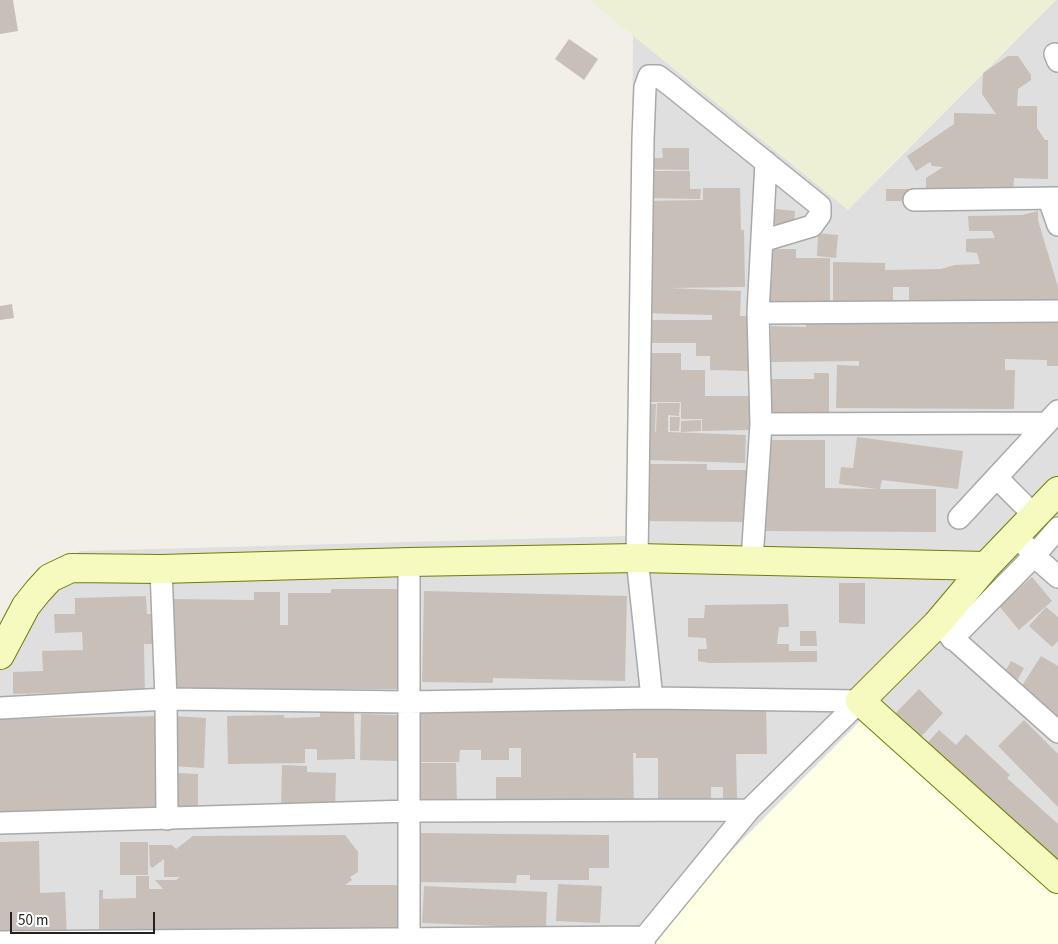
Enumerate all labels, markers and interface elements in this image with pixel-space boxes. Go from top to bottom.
scale bar [12,902,158,934]
text: 50 m [18,910,48,931]

